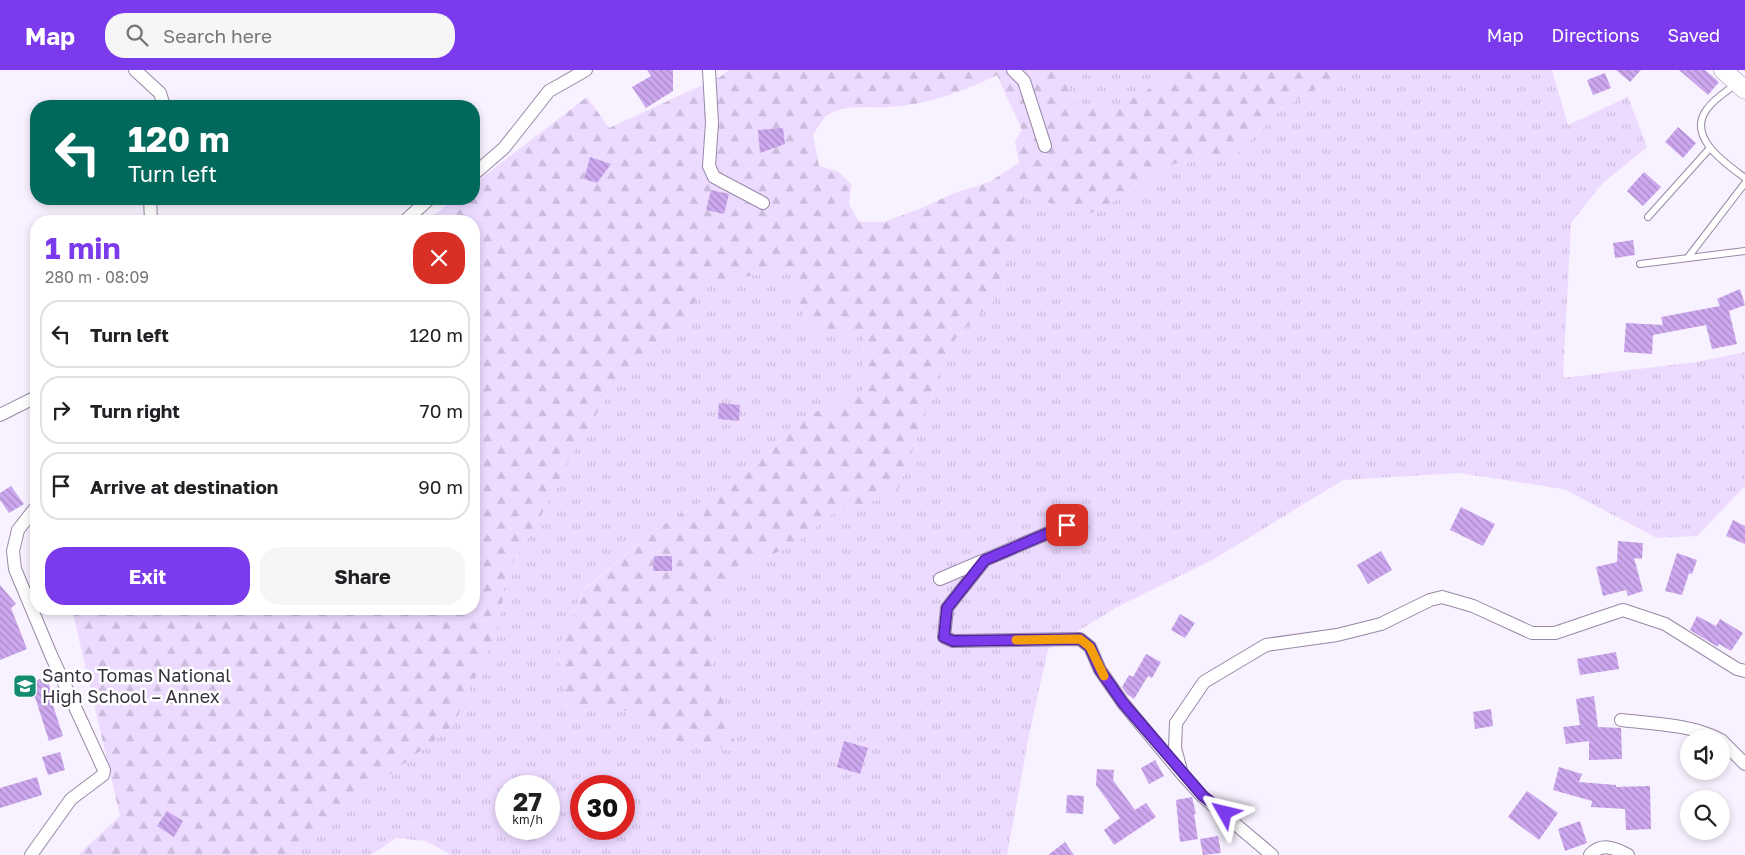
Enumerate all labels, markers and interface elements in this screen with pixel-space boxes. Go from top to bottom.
search box [105,13,455,58]
text: Map [25,21,75,50]
icon: search [123,21,151,49]
text: Search here [163,24,272,47]
text: Map [1487,24,1523,46]
text: Directions [1551,24,1639,46]
text: Saved [1667,24,1720,46]
text: 120 m [128,118,230,160]
icon: left [45,120,110,185]
text: Turn left [128,160,217,187]
text: 1 min [45,230,121,266]
button: close [413,232,465,284]
text: 280 m · 08:09 [45,267,149,287]
icon: left [47,320,75,348]
text: Turn left [90,323,169,346]
text: 120 m [409,323,463,346]
icon: right [47,396,75,424]
text: Turn right [90,399,180,422]
text: 70 m [420,399,463,422]
icon: arrive [47,472,75,500]
text: Arrive at destination [90,475,278,498]
text: 90 m [418,475,463,498]
pin [1046,504,1088,546]
icon: arrive [1053,511,1081,539]
button: Exit [45,547,250,605]
button: Share [260,547,465,605]
place label: Santo Tomas National High School – Annex [42,664,231,707]
school or university icon: Santo Tomas National High School – Annex [12,673,38,699]
map controls [1680,730,1730,840]
button: sound [1680,730,1730,780]
speed limit sign: 30 [570,775,635,840]
text: 27 [513,786,542,817]
position arrow [1198,786,1250,838]
button: search [1680,790,1730,840]
text: km/h [512,812,543,827]

